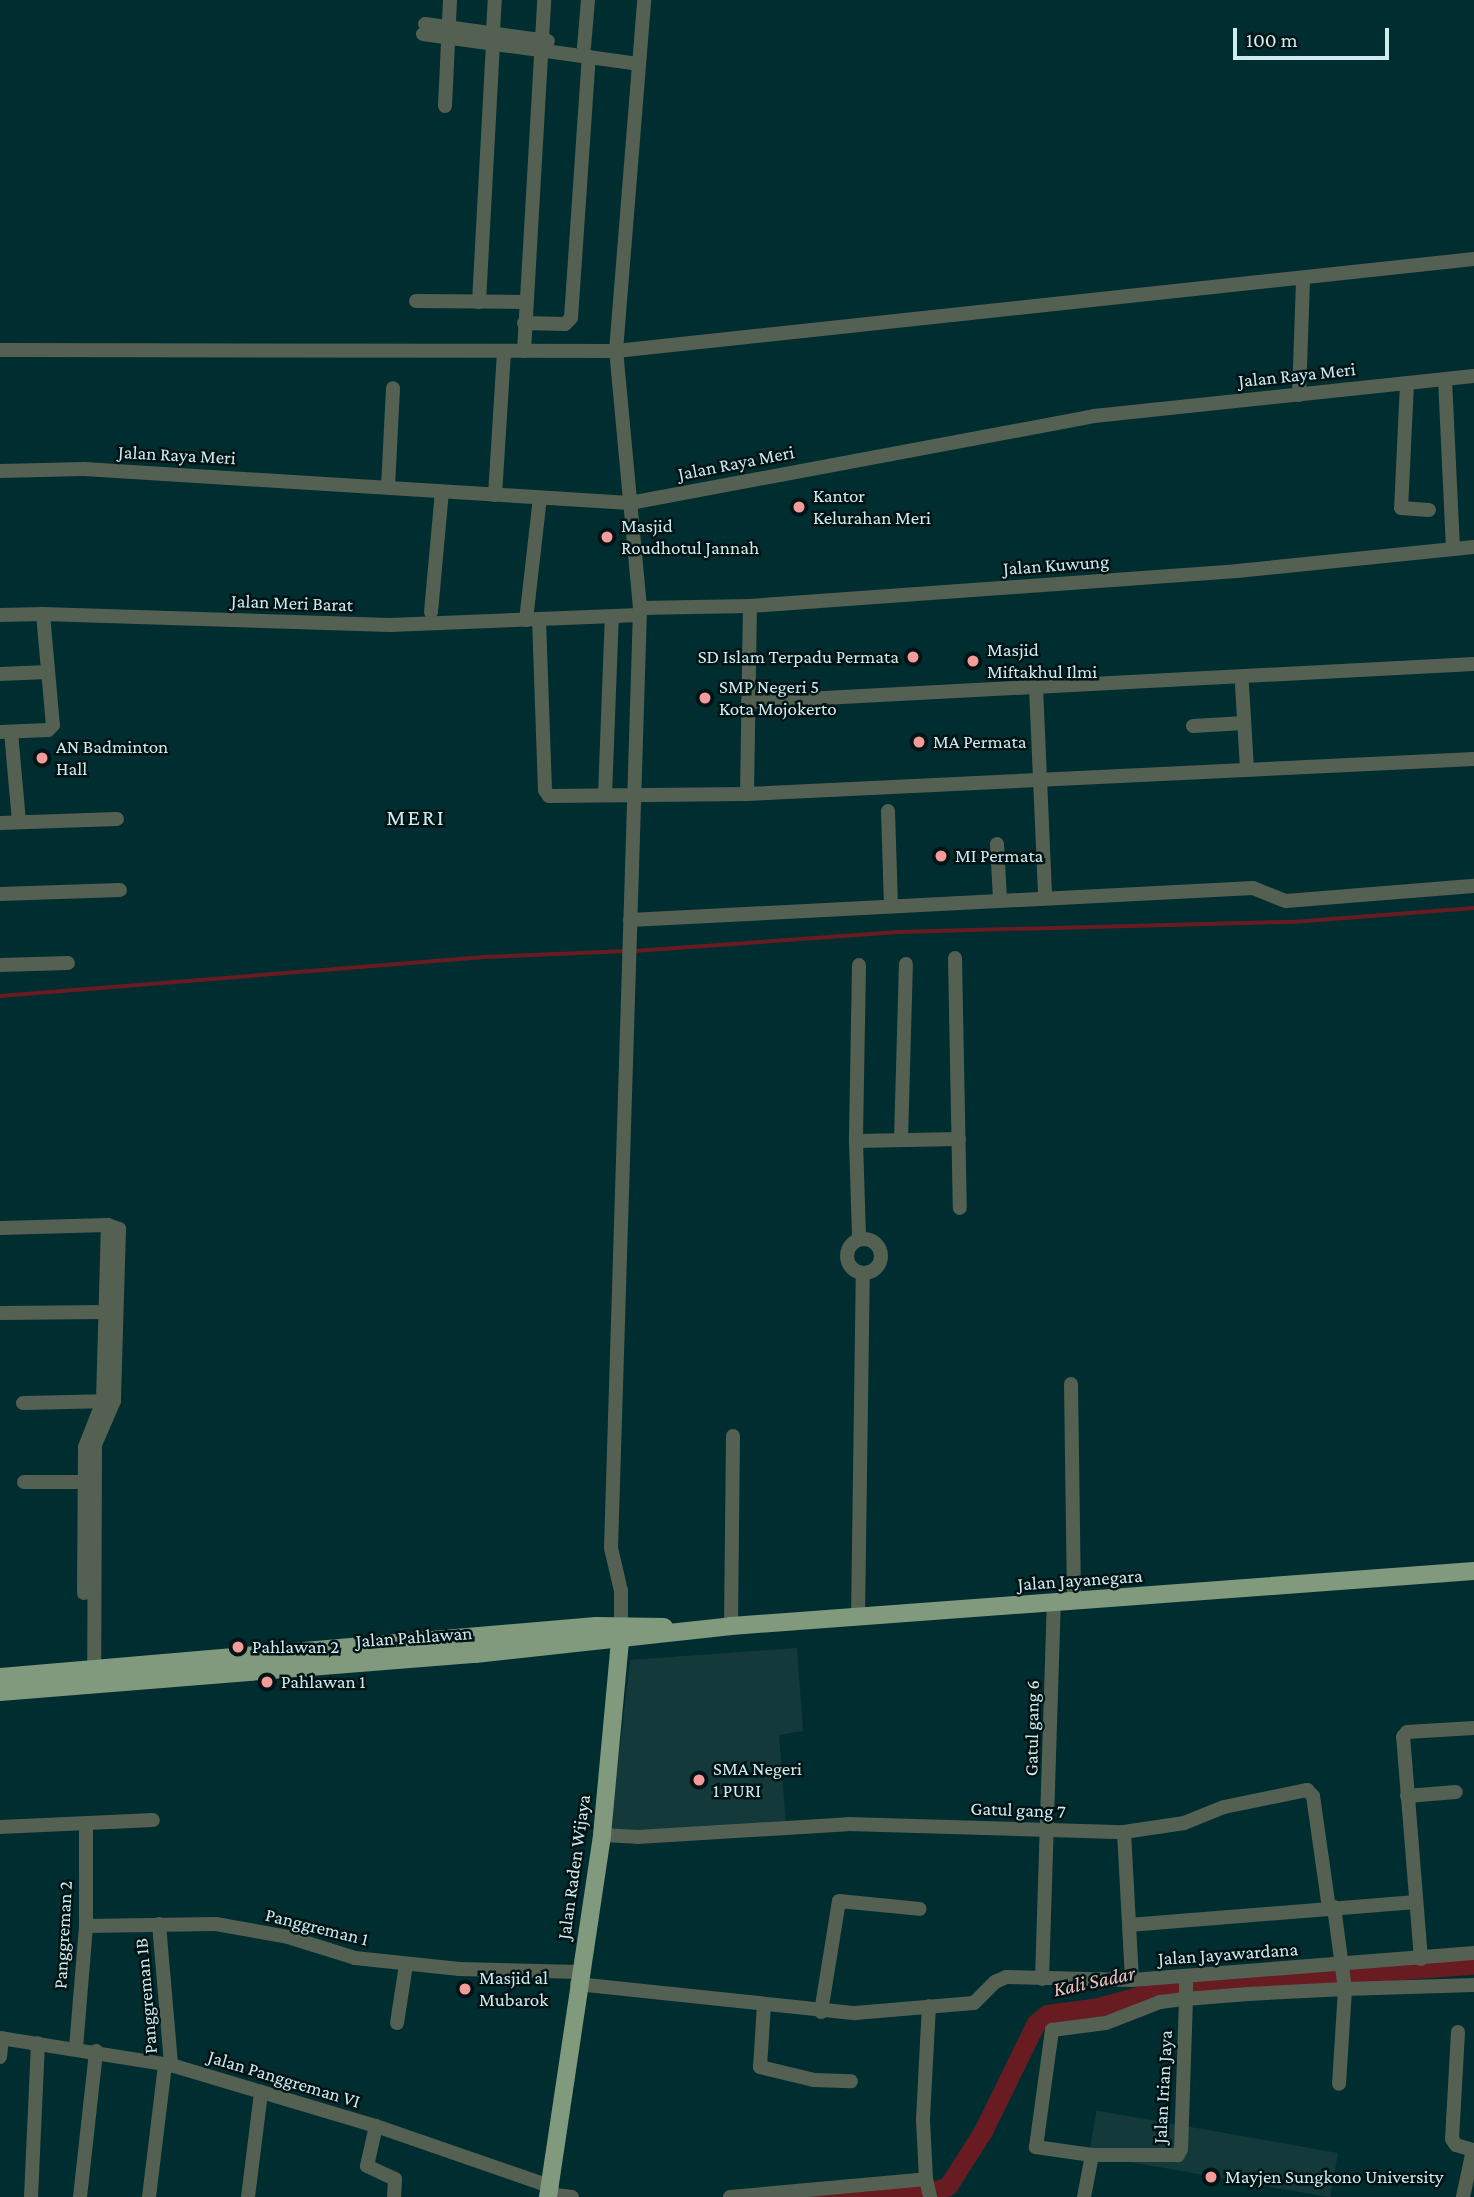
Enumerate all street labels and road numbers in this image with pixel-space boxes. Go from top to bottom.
street label: Jalan Raya Meri [1237,358,1357,392]
street label: Jalan Raya Meri [118,441,236,469]
street label: Jalan Raya Meri [676,441,796,485]
street label: Jalan Kuwung [1002,550,1110,580]
street label: Jalan Meri Barat [231,589,353,617]
street label: Jalan Jayanegara [1017,1564,1143,1596]
street label: Jalan Pahlawan [355,1622,473,1652]
street label: Gatul gang 6 [1020,1680,1044,1776]
street label: Jalan Raden Wijaya [553,1793,595,1941]
street label: Gatul gang 7 [970,1797,1066,1823]
street label: Panggreman 2 [49,1880,77,1990]
street label: Panggreman 1 [263,1903,371,1951]
street label: Panggreman 1B [130,1937,162,2055]
street label: Jalan Jayawardana [1157,1938,1299,1970]
street label: Jalan Irian Jaya [1149,2030,1177,2144]
street label: Jalan Panggreman VI [205,2045,363,2113]

